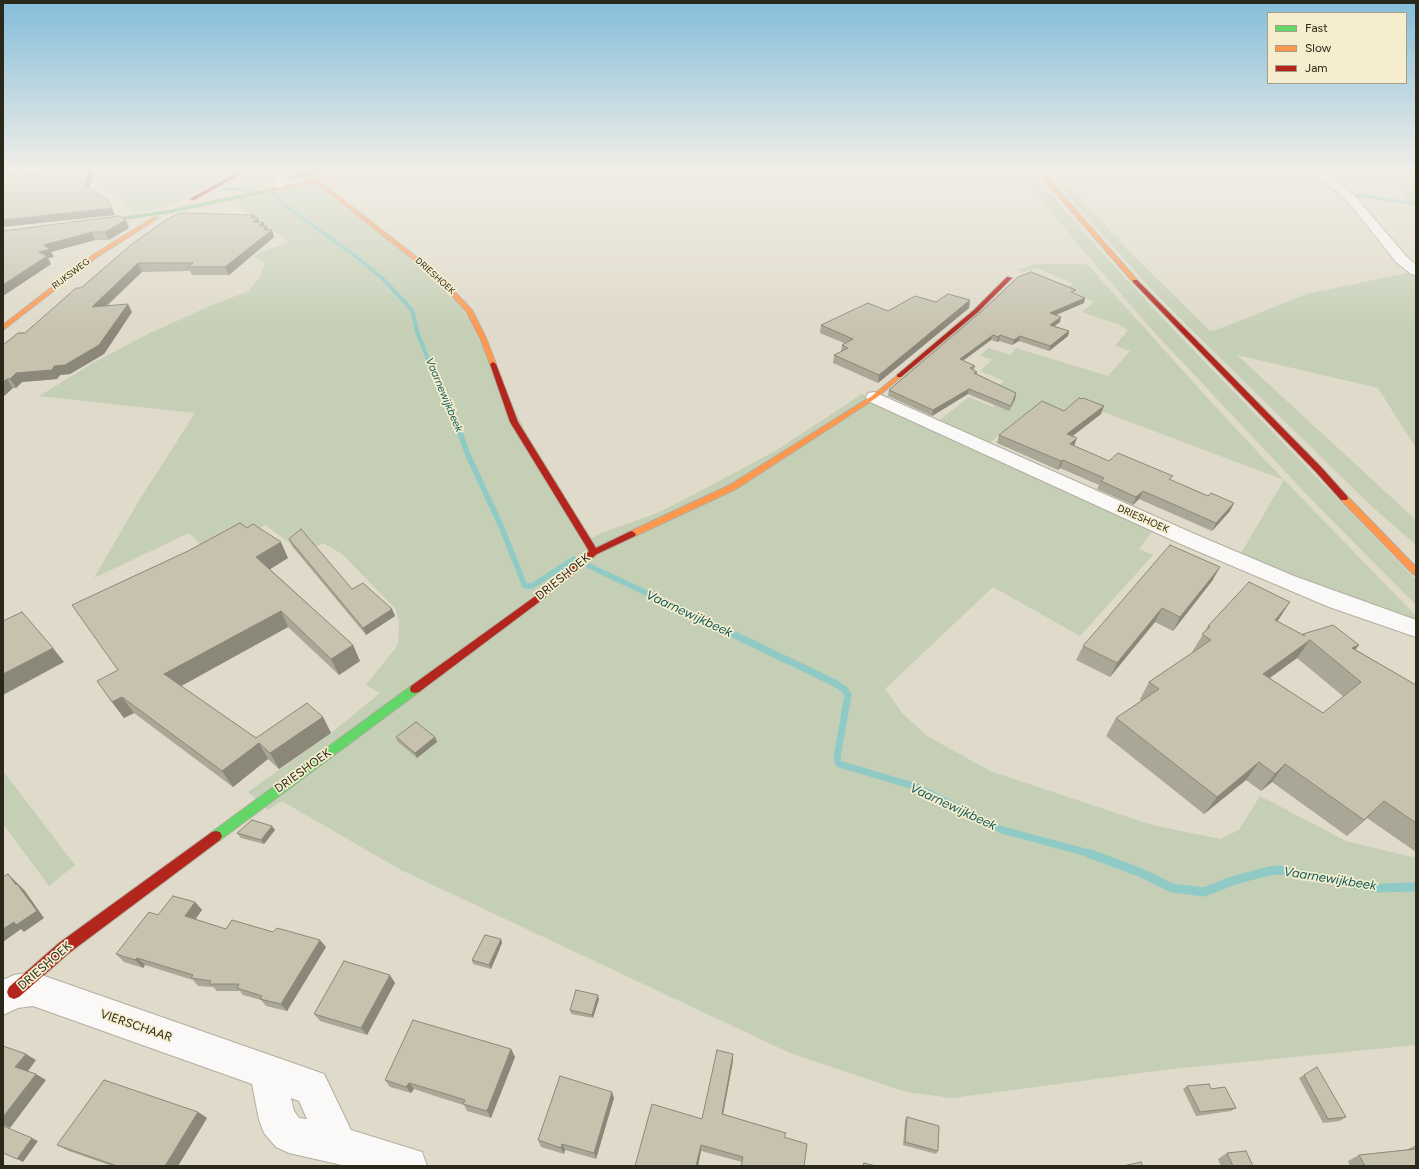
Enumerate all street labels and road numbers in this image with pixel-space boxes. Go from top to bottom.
street label: DRIESHOEK [413,255,457,297]
street label: RIJKSWEG [50,256,92,292]
street label: DRIESHOEK [1115,502,1171,536]
street label: DRIESHOEK [533,551,593,603]
street label: DRIESHOEK [272,746,334,796]
street label: DRIESHOEK [15,939,75,993]
street label: VIERSCHAAR [98,1007,174,1045]

